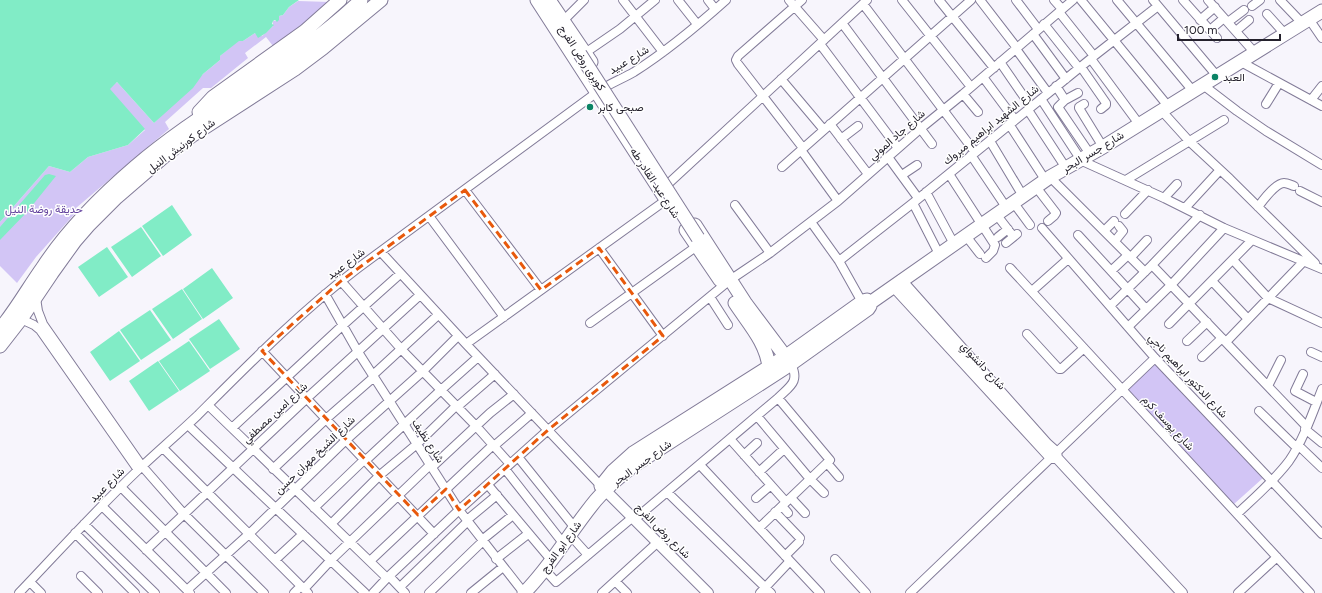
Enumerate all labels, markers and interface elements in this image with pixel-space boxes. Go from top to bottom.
scale bar [1178,16,1280,42]
street label: كوبرى روض الفرج [555,23,608,94]
text: 100 m [1184,23,1218,37]
street label: شارع عبيد [607,43,652,78]
place label: العبد [1223,71,1245,84]
marker: العبد [1210,72,1220,82]
street label: شارع الشهيد ابراهيم مبروك [941,82,1042,168]
place label: صبحى كابر [597,101,644,114]
marker: صبحى كابر [585,102,595,112]
street label: شارع جاد المولي [866,107,930,165]
street label: شارع كورنيش النيل [144,116,219,177]
street label: شارع جسر البحر [1059,128,1127,177]
street label: شارع عبد القادر طه [626,145,683,222]
park label: حديقة روضة النيل [5,203,83,216]
street label: شارع عبيد [324,245,368,283]
street label: شارع الدكتور ابراهيم ناجي [1143,331,1231,423]
street label: شارع دانشواي [955,340,1009,395]
street label: شارع امين مصطفي [240,380,312,448]
street label: شارع يوسف كرم [1139,393,1197,454]
street label: شارع الشيخ مهران حسن [272,413,359,498]
street label: شارع نظيف [408,417,447,466]
street label: شارع جسر البحر [609,437,675,490]
street label: شارع عبيد [87,465,128,506]
street label: شارع روض الفرج [632,501,693,562]
street label: شارع ابو الفرج [538,518,585,576]

